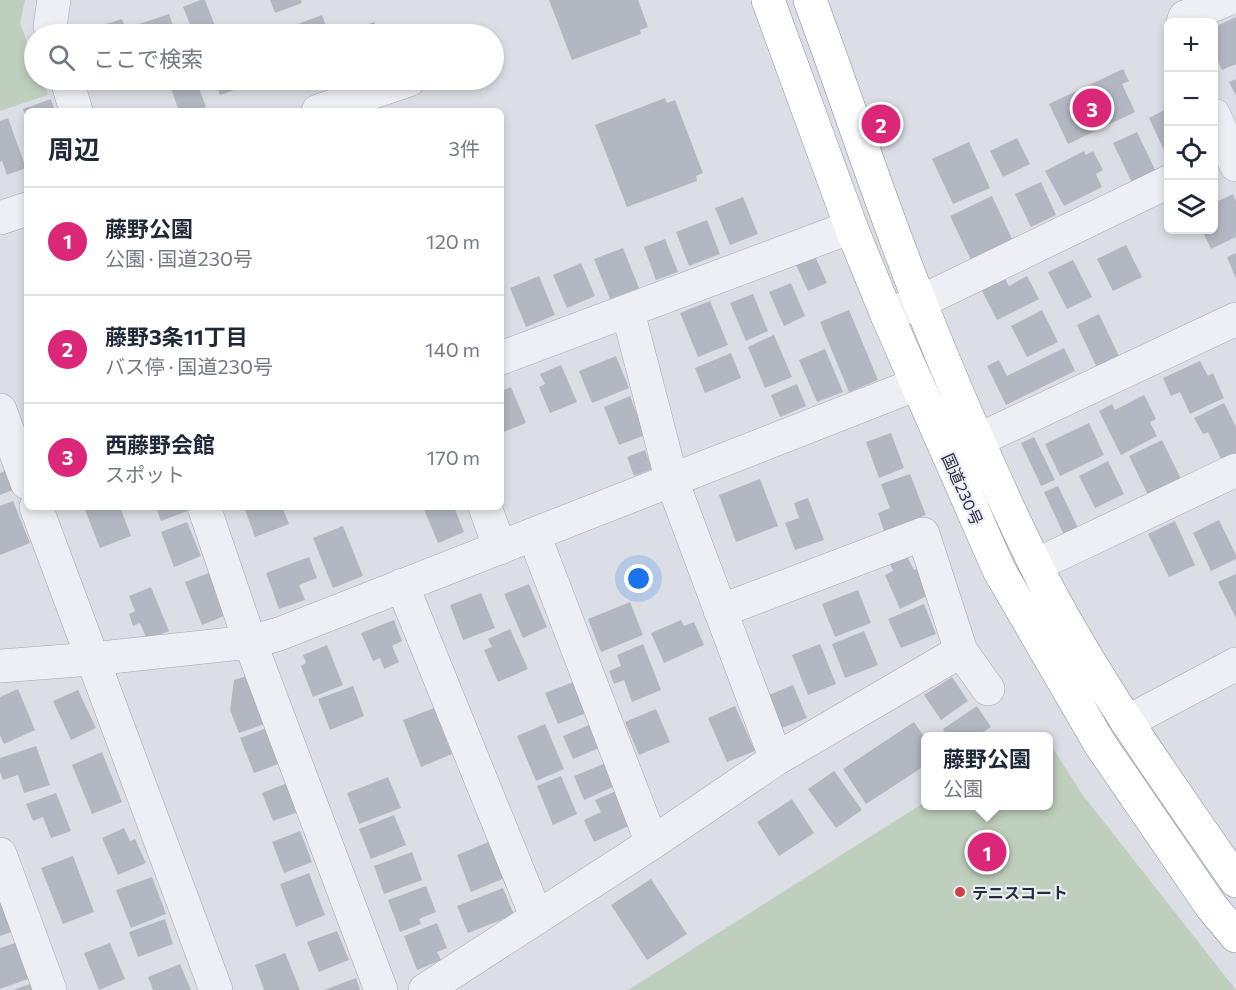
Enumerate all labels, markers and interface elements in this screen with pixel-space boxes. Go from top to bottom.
map controls [1164,18,1218,234]
button: + [1164,18,1218,72]
search box [24,24,504,90]
icon: search [45,41,78,74]
text: ここで検索 [93,45,203,72]
button: − [1164,72,1218,126]
pin: 3 [1072,86,1112,130]
pin: 2 [862,102,900,146]
button: locate [1164,126,1218,180]
text: 周辺 [48,133,100,164]
text: 3件 [449,136,480,160]
button: layers [1164,180,1218,234]
text: 藤野公園 [105,215,193,242]
text: 1 [63,229,72,253]
text: 120 m [426,229,480,253]
text: 公園 · 国道230号 [105,246,253,270]
text: 藤野3条11丁目 [105,323,248,350]
text: 2 [62,337,73,361]
text: 140 m [425,337,480,361]
text: バス停 · 国道230号 [105,354,273,378]
text: 西藤野会館 [105,431,215,458]
text: 3 [62,445,73,469]
text: 170 m [427,445,480,469]
street label: 国道230号 [939,450,987,528]
text: スポット [105,462,185,486]
your location [624,564,653,593]
popup [921,732,1053,810]
text: 藤野公園 [943,745,1031,772]
text: 公園 [943,776,983,800]
pin: 1 [968,830,1006,874]
place label: テニスコート [972,883,1068,902]
marker: テニスコート [953,885,967,899]

